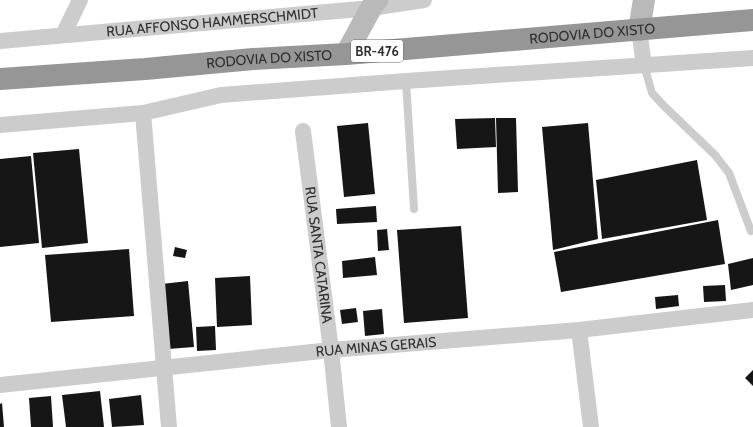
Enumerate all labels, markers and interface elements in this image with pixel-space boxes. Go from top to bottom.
street label: RUA AFFONSO HAMMERSCHMIDT [106,4,319,40]
street label: RODOVIA DO XISTO [529,19,656,48]
road number: BR-476 [351,40,403,62]
street label: RODOVIA DO XISTO [206,46,333,72]
street label: RUA SANTA CATARINA [301,186,337,325]
street label: RUA MINAS GERAIS [315,333,437,361]

